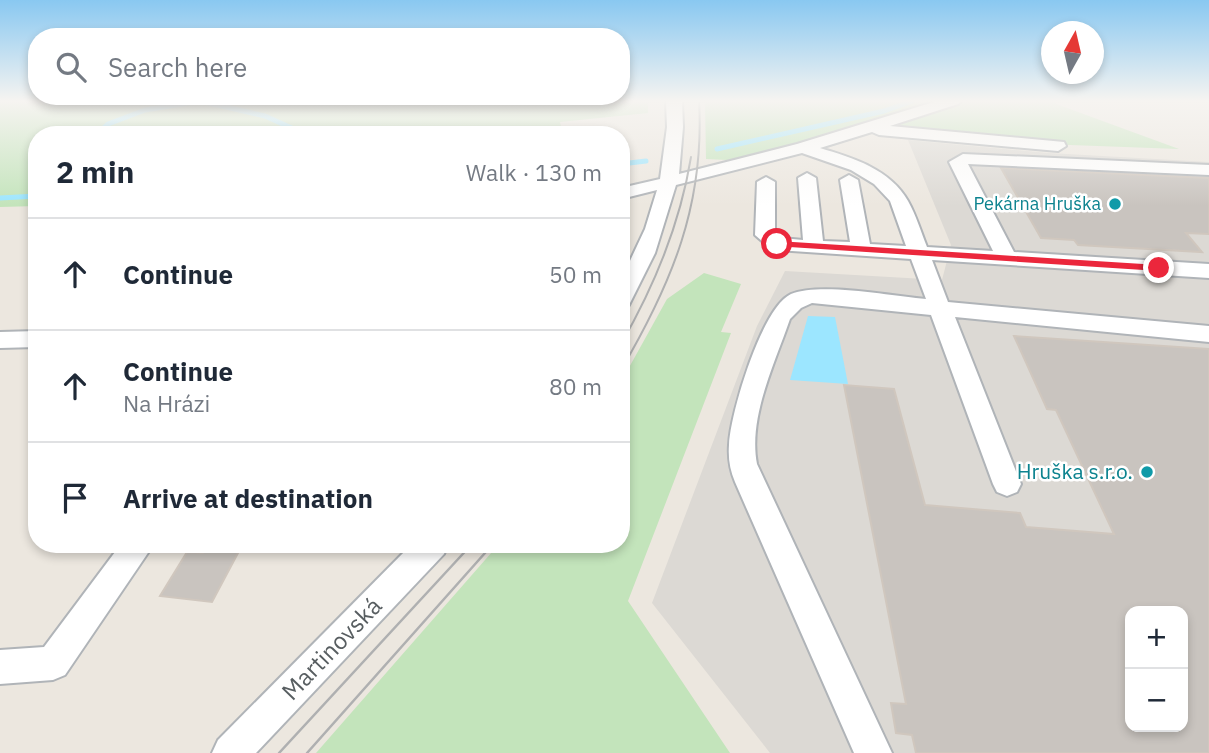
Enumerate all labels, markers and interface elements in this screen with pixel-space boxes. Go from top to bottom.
north arrow [1041,21,1104,84]
search box [28,28,630,105]
icon: search [52,48,90,86]
text: Search here [108,50,247,84]
text: 2 min [56,152,134,191]
text: Walk · 130 m [466,157,602,187]
place label: Pekárna Hruška [974,192,1101,215]
marker: Pekárna Hruška [1107,196,1123,212]
route start [761,228,792,259]
route end [1143,252,1174,283]
icon: ahead [56,255,94,293]
text: Continue [123,257,233,291]
text: 50 m [549,259,602,289]
text: Continue [123,354,233,388]
icon: ahead [56,367,94,405]
text: 80 m [549,371,602,401]
text: Na Hrázi [123,388,210,418]
place label: Hruška s.r.o. [1017,457,1133,485]
marker: Hruška s.r.o. [1139,464,1155,480]
icon: arrive [56,479,94,517]
text: Arrive at destination [123,481,373,515]
street label: Martinovská [274,590,389,707]
map controls [1125,606,1188,732]
button: + [1125,606,1188,669]
button: − [1125,669,1188,732]

